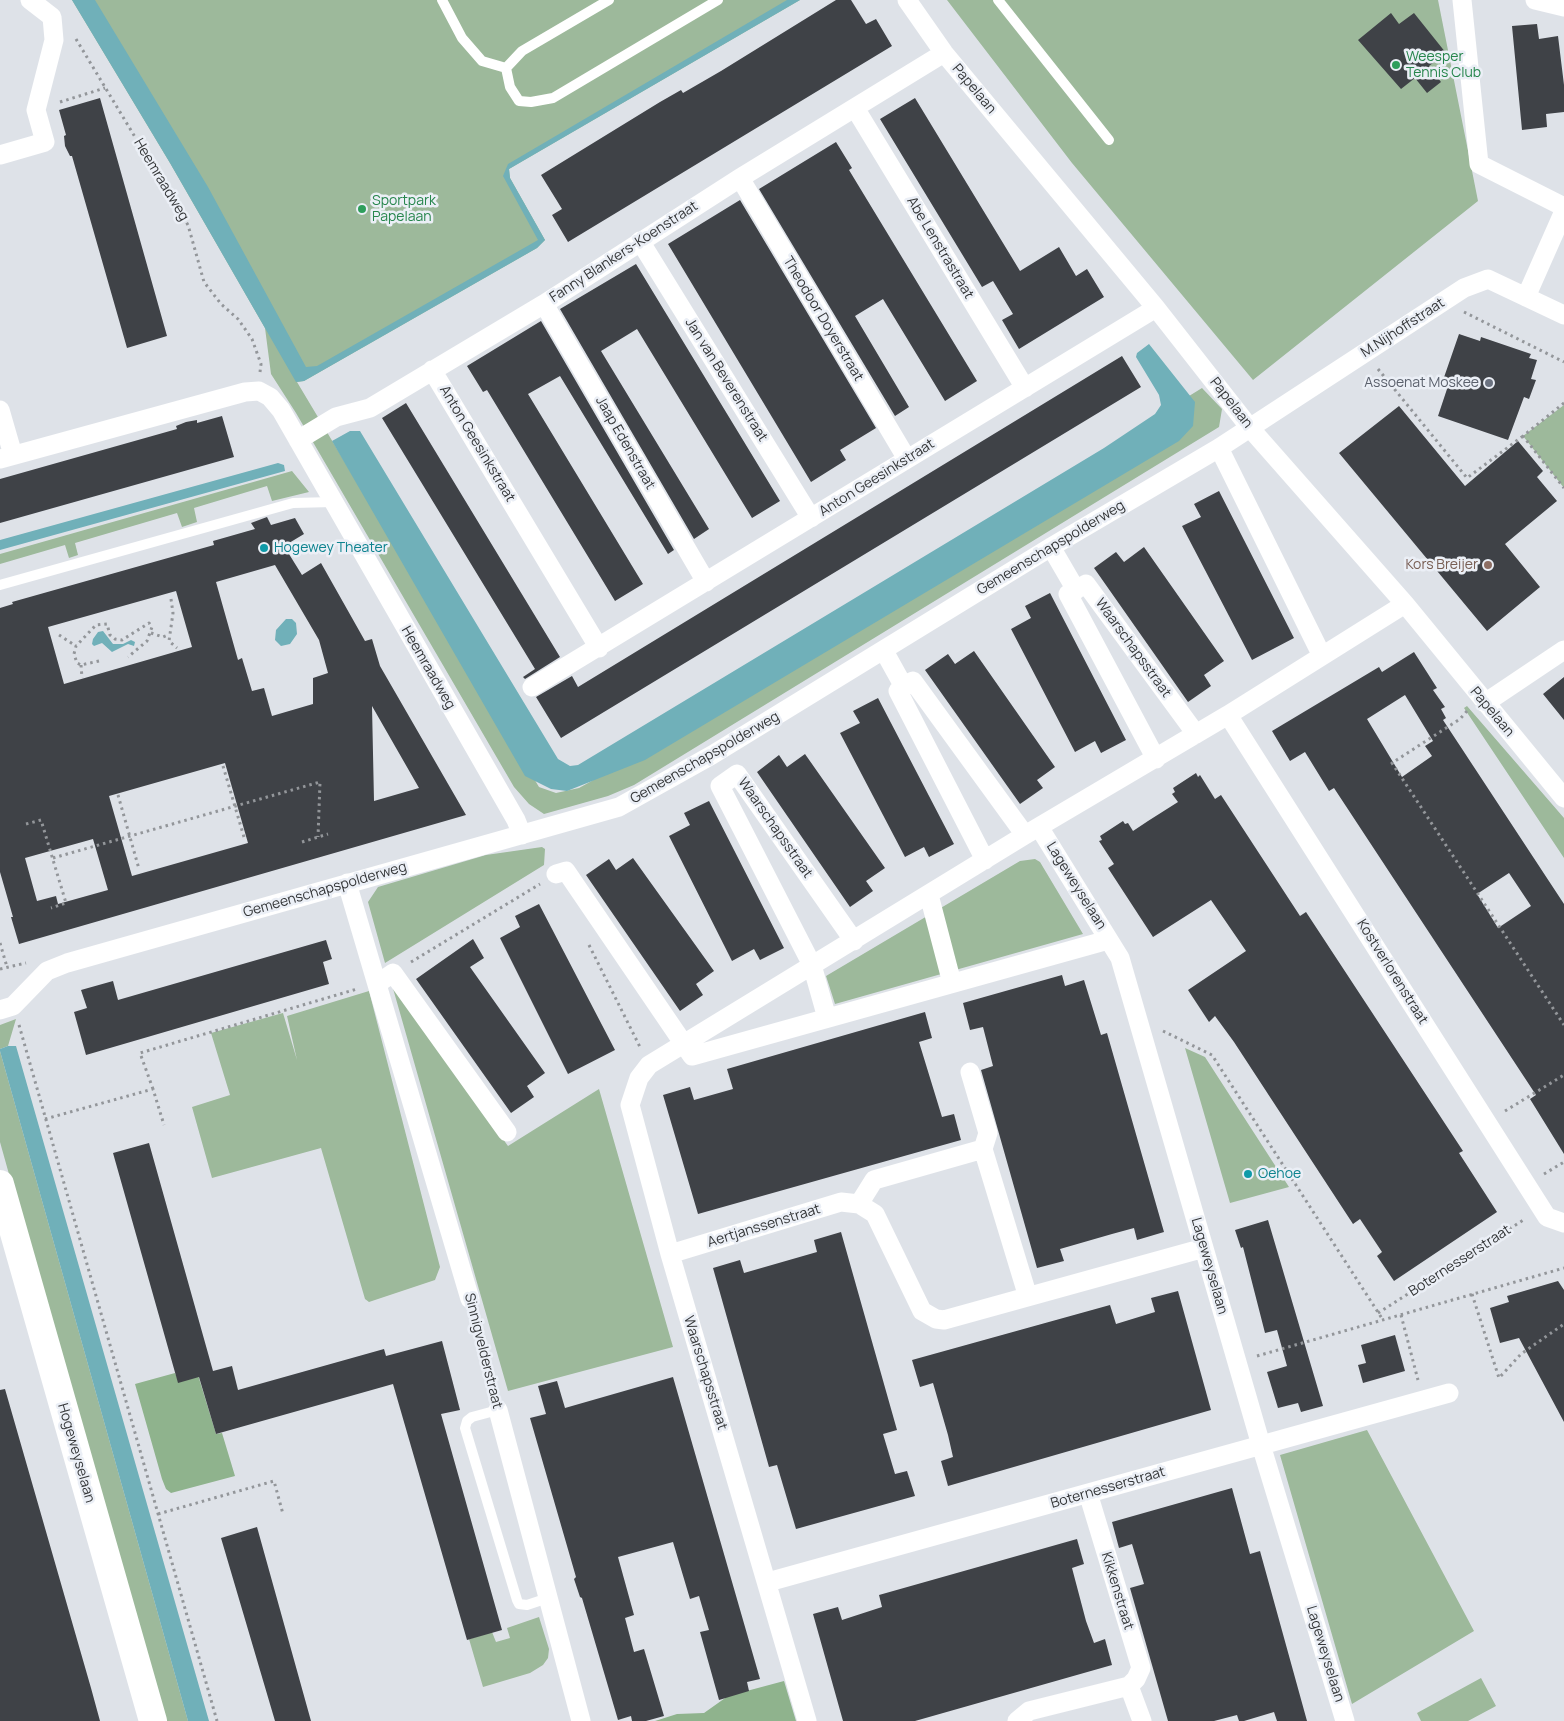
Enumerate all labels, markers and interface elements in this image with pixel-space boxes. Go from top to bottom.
place label: Weesper Tennis Club [1406,49,1481,82]
marker: Weesper Tennis Club [1390,59,1402,71]
street label: Papelaan [948,61,1000,117]
street label: Heemraadweg [130,136,192,224]
place label: Sportpark Papelaan [372,193,436,226]
street label: Abe Lenstrastraat [903,194,977,302]
street label: Fanny Blankers-Koenstraat [547,198,701,306]
marker: Sportpark Papelaan [356,203,368,215]
street label: Theodoor Doyerstraat [779,254,867,384]
street label: M.Nijhoffstraat [1358,295,1448,361]
street label: Jan van Beverenstraat [681,315,771,445]
street label: Papelaan [1206,374,1256,432]
place label: Assoenat Moskee [1364,375,1479,391]
marker: Assoenat Moskee [1483,377,1495,389]
street label: Anton Geesinkstraat [436,383,518,505]
street label: Jaap Edenstraat [592,394,658,492]
street label: Anton Geesinkstraat [816,436,938,520]
street label: Gemeenschapspolderweg [974,497,1128,599]
place label: Hogewey Theater [274,540,388,556]
marker: Hogewey Theater [258,542,270,554]
place label: Kors Breijer [1405,557,1478,573]
marker: Kors Breijer [1482,559,1494,571]
street label: Waarschapsstraat [1091,595,1175,701]
street label: Heemraadweg [397,623,459,713]
street label: Papelaan [1466,684,1518,740]
street label: Gemeenschapspolderweg [628,708,782,808]
street label: Waarschapsstraat [734,775,816,881]
street label: Lageweyselaan [1042,839,1110,933]
street label: Gemeenschapspolderweg [241,859,409,921]
street label: Kostverlorenstraat [1353,916,1431,1028]
place label: Oehoe [1258,1166,1301,1182]
marker: Oehoe [1242,1168,1254,1180]
street label: Aertjanssenstraat [706,1201,822,1251]
street label: Lageweyselaan [1187,1216,1231,1316]
street label: Boternesserstraat [1406,1222,1514,1300]
street label: Sinnigvelderstraat [461,1291,505,1411]
street label: Waarschapsstraat [680,1314,730,1432]
street label: Hogeweyselaan [54,1401,98,1505]
street label: Boternesserstraat [1049,1464,1167,1512]
street label: Kikkenstraat [1097,1550,1137,1632]
street label: Lageweyselaan [1302,1604,1348,1704]

